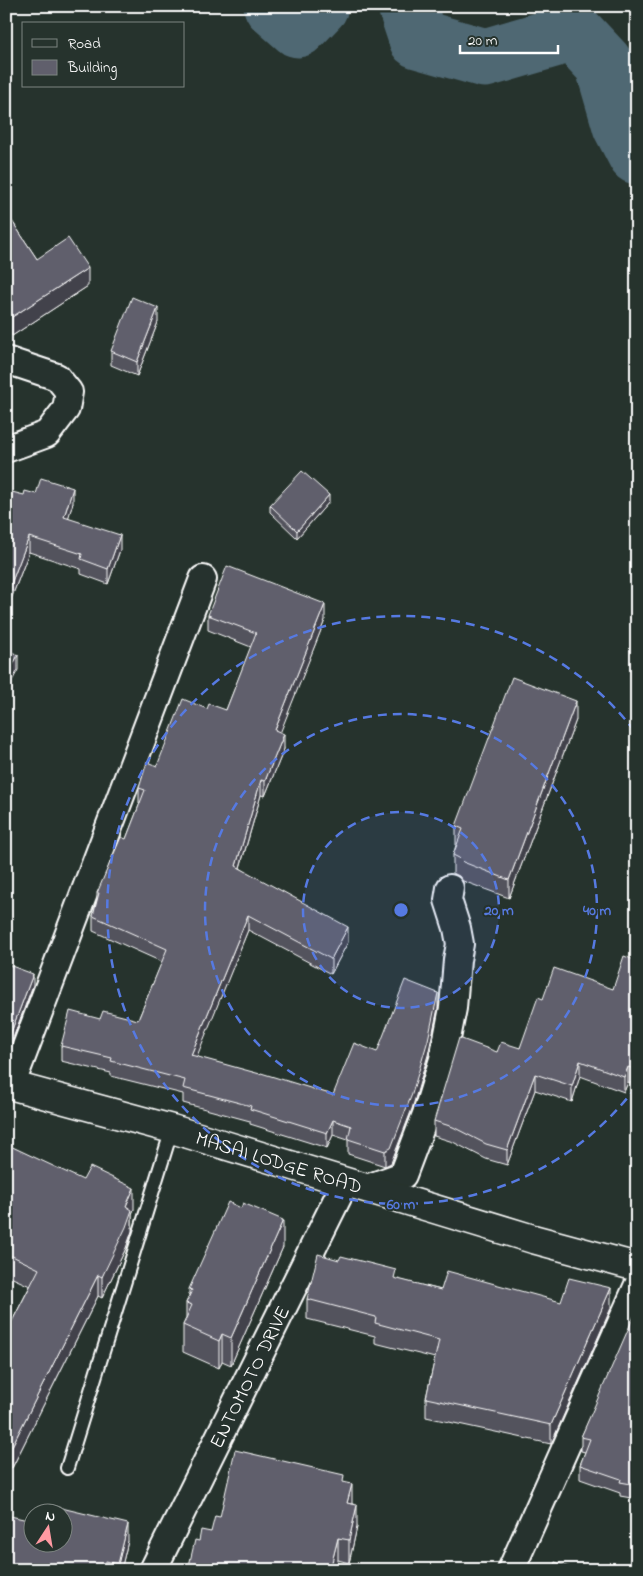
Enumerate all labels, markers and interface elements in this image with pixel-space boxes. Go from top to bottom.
legend [22,22,185,88]
scale bar [460,22,558,54]
text: 20 m [468,30,498,52]
text: Road [68,33,101,55]
text: Building [67,57,117,80]
text: 20 m [483,900,514,922]
text: 40 m [582,900,611,922]
centre of rings [392,901,410,919]
street label: MASAI LODGE ROAD [192,1125,365,1203]
text: 60 m [386,1194,416,1216]
street label: ENTOMOTO DRIVE [204,1301,299,1454]
north arrow [22,1504,72,1554]
text: N [44,1505,57,1528]

